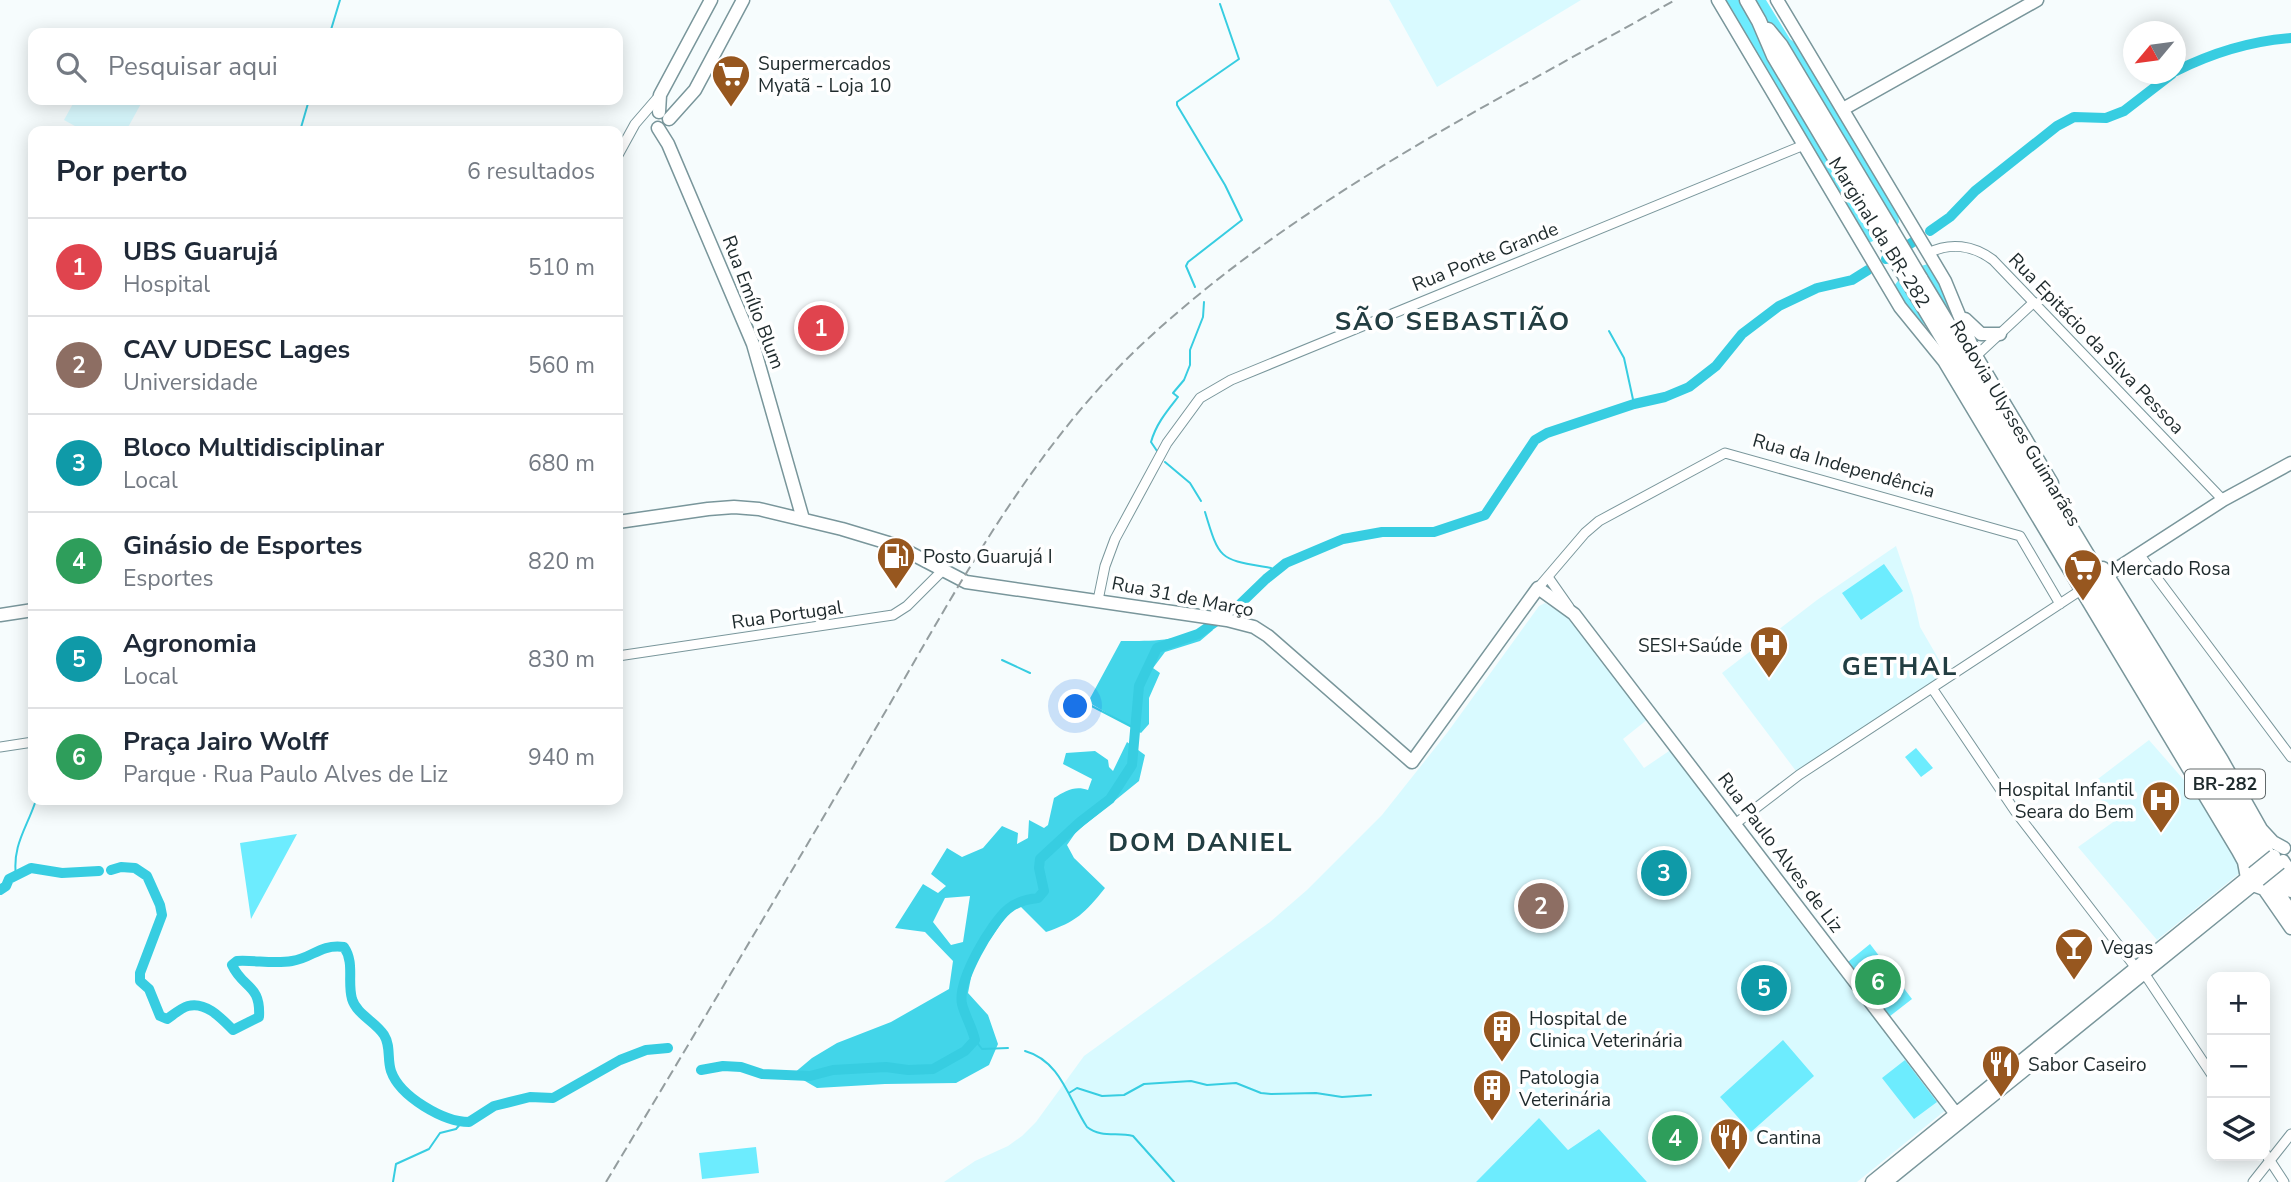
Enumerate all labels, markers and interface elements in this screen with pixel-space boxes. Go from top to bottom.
north arrow [2123,21,2186,84]
search box [28,28,623,105]
icon: search [52,48,90,86]
text: Pesquisar aqui [108,49,278,84]
place label: Supermercados Myatã - Loja 10 [758,51,891,99]
supermarket icon: Supermercados Myatã - Loja 10 [710,53,752,108]
text: Por perto [56,151,187,192]
street label: Marginal da BR-282 [1822,152,1936,313]
text: 6 resultados [467,156,595,187]
street label: Rua Ponte Grande [1408,216,1562,298]
street label: Rua Emílio Blum [716,232,791,373]
text: UBS Guarujá [123,234,278,269]
street label: Rua Epitácio da Silva Pessoa [2003,247,2190,440]
text: 1 [72,252,86,283]
text: 510 m [528,252,595,283]
text: Hospital [123,269,210,300]
pin: 1 [798,302,844,354]
district label: SÃO SEBASTIÃO [1335,304,1571,339]
street label: Rodovia Ulysses Guimarães [1943,316,2087,531]
text: CAV UDESC Lages [123,332,350,367]
text: 2 [72,350,86,381]
text: 560 m [528,350,595,381]
text: Universidade [123,367,258,398]
street label: Rua da Independência [1750,427,1938,504]
text: Bloco Multidisciplinar [123,430,384,465]
text: 3 [72,448,86,479]
text: 680 m [528,448,595,479]
text: Local [123,465,178,496]
text: Ginásio de Esportes [123,528,362,563]
fuel station icon: Posto Guarujá I [875,535,917,590]
place label: Posto Guarujá I [923,544,1053,570]
text: 4 [72,546,86,577]
text: 820 m [528,546,595,577]
supermarket icon: Mercado Rosa [2062,547,2104,602]
place label: Mercado Rosa [2110,556,2231,582]
text: Esportes [123,563,214,594]
street label: Rua 31 de Março [1110,570,1256,624]
street label: Rua Portugal [730,594,845,636]
hospital icon: SESI+Saúde [1748,624,1790,679]
text: Agronomia [123,626,257,661]
place label: SESI+Saúde [1638,633,1742,659]
text: 5 [72,644,86,675]
text: 830 m [528,644,595,675]
district label: GETHAL [1842,649,1958,684]
text: Local [123,661,178,692]
your location [1058,689,1092,723]
text: Praça Jairo Wolff [123,724,328,759]
text: 6 [72,742,86,773]
text: 940 m [528,742,595,773]
text: Parque · Rua Paulo Alves de Liz [123,759,448,790]
street label: Rua Paulo Alves de Liz [1711,767,1849,938]
road number: BR-282 [2185,770,2265,798]
place label: Hospital Infantil Seara do Bem [1998,777,2134,825]
hospital icon: Hospital Infantil Seara do Bem [2140,779,2182,834]
district label: DOM DANIEL [1108,825,1294,860]
pin: 3 [1641,847,1687,899]
pin: 2 [1518,880,1564,932]
bar icon: Vegas [2053,926,2095,981]
place label: Vegas [2100,935,2153,961]
pin: 6 [1855,956,1901,1008]
pin: 5 [1741,962,1787,1014]
map controls [2207,972,2270,1161]
button: + [2207,972,2270,1035]
place label: Hospital de Clinica Veterinária [1529,1006,1683,1054]
building icon: Hospital de Clinica Veterinária [1481,1008,1523,1063]
button: − [2207,1035,2270,1098]
restaurant icon: Sabor Caseiro [1980,1043,2022,1098]
place label: Sabor Caseiro [2028,1052,2147,1078]
place label: Patologia Veterinária [1518,1065,1611,1113]
building icon: Patologia Veterinária [1471,1067,1513,1122]
button: layers [2207,1098,2270,1161]
pin: 4 [1652,1112,1698,1164]
restaurant icon: Cantina [1708,1116,1750,1171]
place label: Cantina [1756,1125,1821,1151]

